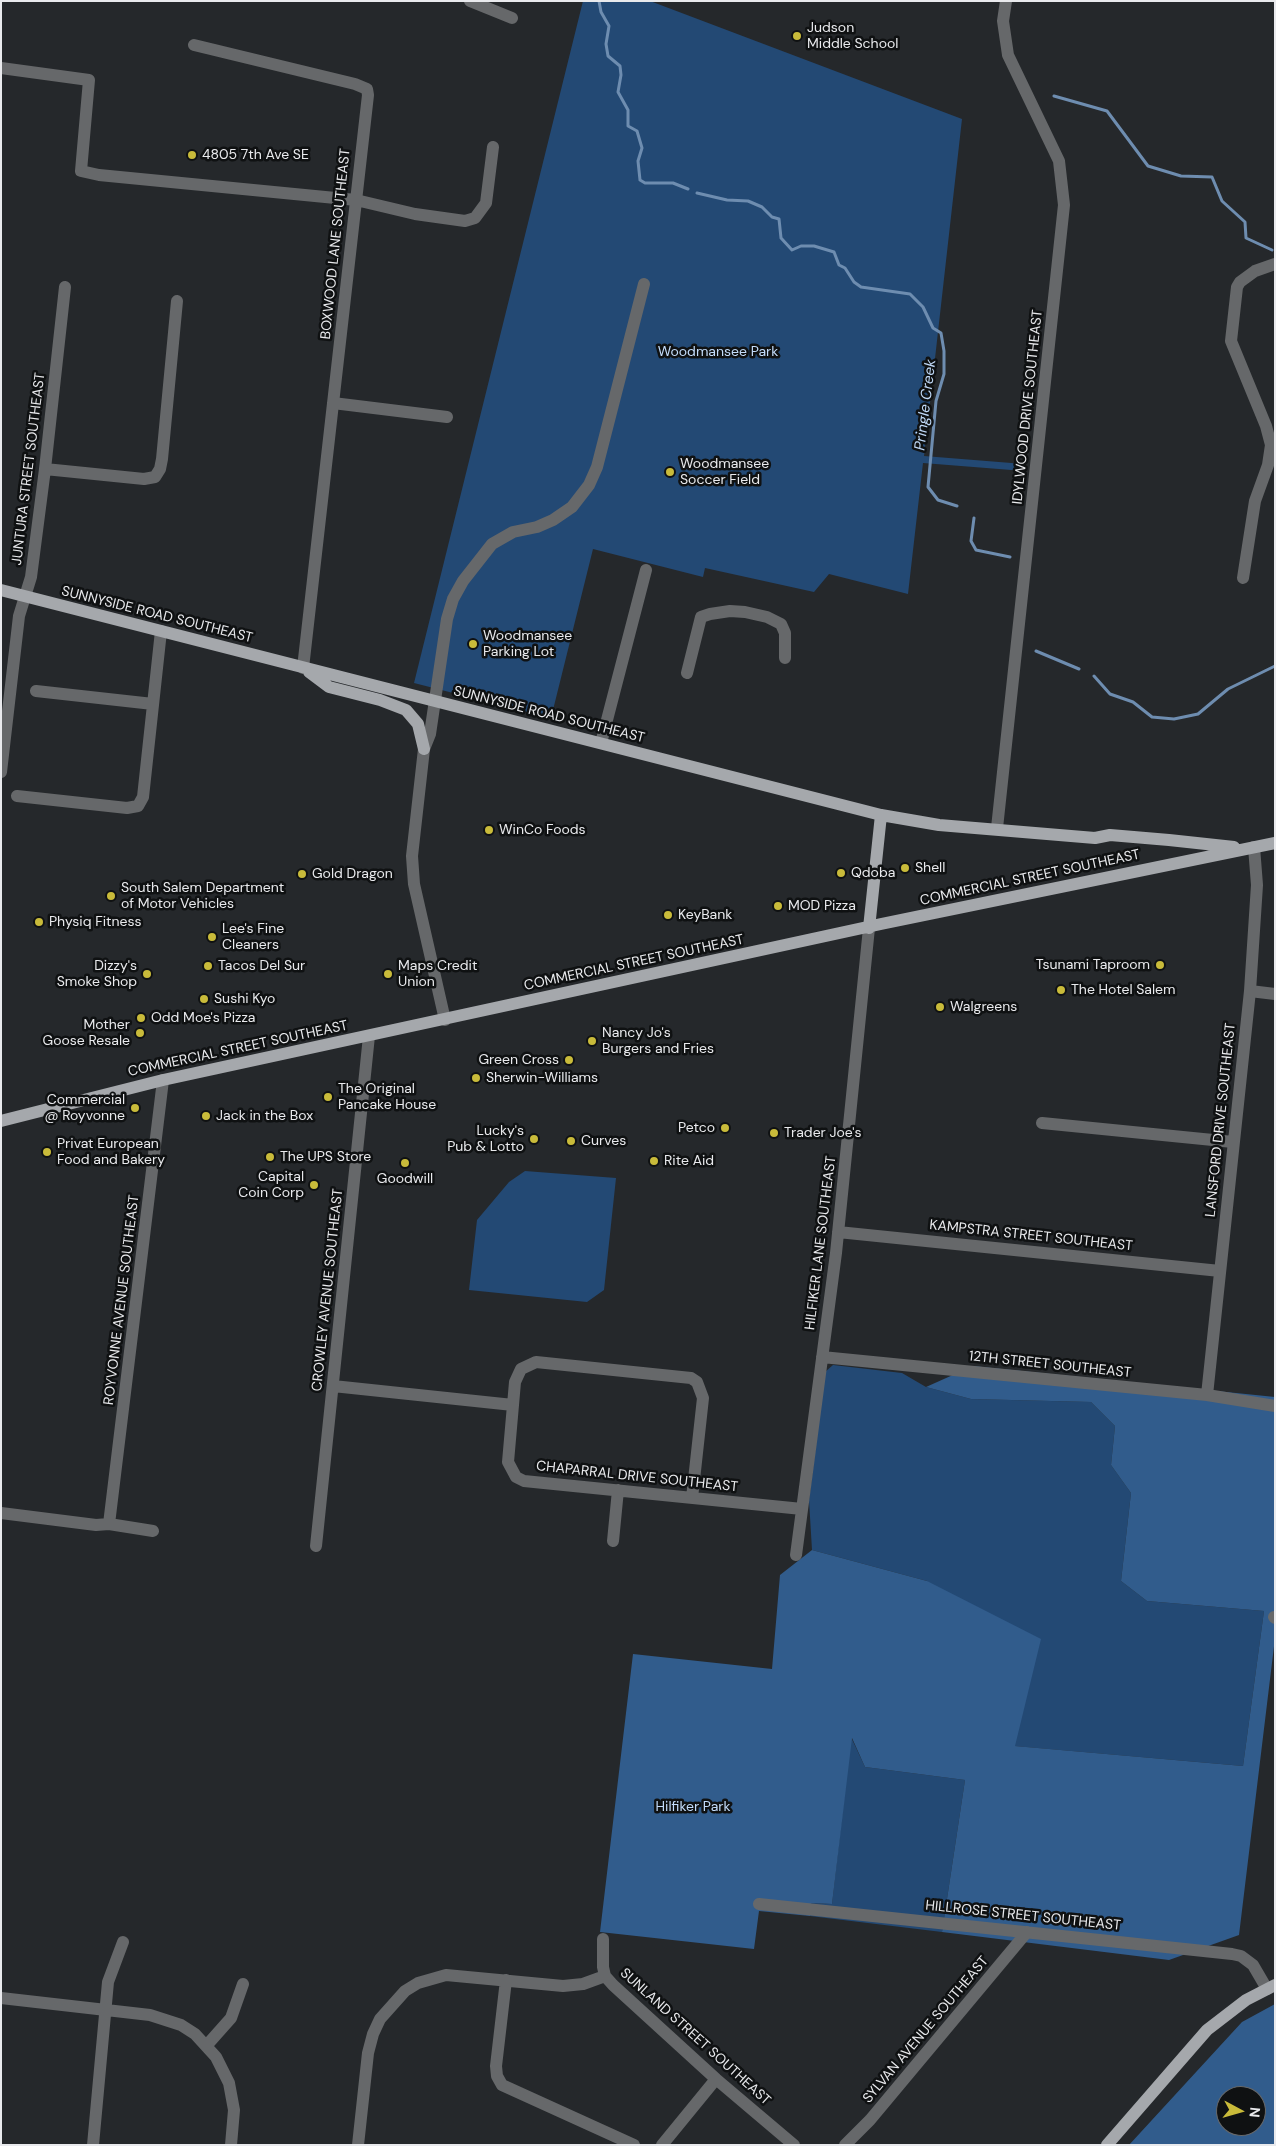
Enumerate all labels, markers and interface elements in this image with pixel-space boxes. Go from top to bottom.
place label: Judson Middle School [807,20,898,52]
marker: Judson Middle School [791,30,803,42]
place label: 4805 7th Ave SE [202,147,309,163]
street label: BOXWOOD LANE SOUTHEAST [318,148,354,340]
marker: 4805 7th Ave SE [186,149,198,161]
street label: IDYLWOOD DRIVE SOUTHEAST [1009,309,1047,505]
park label: Woodmansee Park [658,344,778,360]
water label: Pringle Creek [911,358,941,452]
street label: JUNTURA STREET SOUTHEAST [9,372,49,566]
place label: Woodmansee Soccer Field [680,456,769,488]
marker: Woodmansee Soccer Field [664,466,676,478]
street label: SUNNYSIDE ROAD SOUTHEAST [60,583,254,647]
place label: Woodmansee Parking Lot [483,628,572,660]
marker: Woodmansee Parking Lot [467,638,479,650]
street label: SUNNYSIDE ROAD SOUTHEAST [452,683,646,747]
place label: WinCo Foods [499,822,586,838]
marker: WinCo Foods [483,824,495,836]
street label: COMMERCIAL STREET SOUTHEAST [919,846,1141,910]
place label: Shell [915,860,945,876]
marker: Shell [899,862,911,874]
place label: Qdoba [851,865,895,881]
place label: Gold Dragon [312,866,393,882]
marker: Qdoba [835,867,847,879]
marker: Gold Dragon [296,868,308,880]
place label: South Salem Department of Motor Vehicles [121,880,284,912]
marker: South Salem Department of Motor Vehicles [105,890,117,902]
place label: MOD Pizza [788,898,856,914]
marker: MOD Pizza [772,900,784,912]
place label: KeyBank [678,907,732,923]
marker: KeyBank [662,909,674,921]
place label: Physiq Fitness [49,914,142,930]
marker: Physiq Fitness [33,916,45,928]
place label: Lee's Fine Cleaners [222,921,284,954]
marker: Lee's Fine Cleaners [206,931,218,943]
street label: COMMERCIAL STREET SOUTHEAST [523,931,745,995]
place label: Tsunami Taproom [1036,957,1150,973]
place label: Dizzy's Smoke Shop [57,958,137,990]
place label: Tacos Del Sur [218,958,305,974]
place label: Maps Credit Union [398,958,477,990]
marker: Tsunami Taproom [1154,959,1166,971]
marker: Tacos Del Sur [202,960,214,972]
marker: Dizzy's Smoke Shop [141,968,153,980]
marker: Maps Credit Union [382,968,394,980]
place label: The Hotel Salem [1071,982,1176,998]
marker: The Hotel Salem [1055,984,1067,996]
place label: Sushi Kyo [214,991,275,1007]
marker: Sushi Kyo [198,993,210,1005]
place label: Walgreens [950,999,1017,1015]
marker: Walgreens [934,1001,946,1013]
place label: Odd Moe's Pizza [151,1010,255,1026]
marker: Odd Moe's Pizza [135,1012,147,1024]
place label: Mother Goose Resale [43,1017,130,1050]
street label: COMMERCIAL STREET SOUTHEAST [127,1017,349,1081]
street label: LANSFORD DRIVE SOUTHEAST [1202,1022,1240,1218]
place label: Nancy Jo's Burgers and Fries [602,1025,714,1058]
marker: Mother Goose Resale [134,1027,146,1039]
marker: Nancy Jo's Burgers and Fries [586,1035,598,1047]
place label: Green Cross [479,1052,559,1068]
marker: Green Cross [563,1054,575,1066]
place label: Sherwin-Williams [486,1070,598,1086]
marker: Sherwin-Williams [470,1072,482,1084]
place label: The Original Pancake House [338,1081,436,1114]
marker: The Original Pancake House [322,1091,334,1103]
place label: Commercial @ Royvonne [44,1092,125,1124]
marker: Commercial @ Royvonne [129,1102,141,1114]
place label: Jack in the Box [216,1108,313,1124]
marker: Jack in the Box [200,1110,212,1122]
place label: Petco [678,1120,715,1136]
marker: Petco [719,1122,731,1134]
place label: Lucky's Pub & Lotto [447,1123,524,1156]
place label: Trader Joe's [784,1125,861,1141]
marker: Trader Joe's [768,1127,780,1139]
marker: Lucky's Pub & Lotto [528,1133,540,1145]
place label: Curves [581,1133,626,1149]
marker: Curves [565,1135,577,1147]
place label: Privat European Food and Bakery [57,1136,165,1168]
marker: Privat European Food and Bakery [41,1146,53,1158]
place label: The UPS Store [280,1149,371,1165]
marker: The UPS Store [264,1151,276,1163]
place label: Rite Aid [664,1153,714,1169]
marker: Rite Aid [648,1155,660,1167]
street label: HILFIKER LANE SOUTHEAST [802,1155,840,1331]
marker: Goodwill [399,1157,411,1169]
place label: Capital Coin Corp [238,1169,304,1202]
place label: Goodwill [377,1171,433,1187]
marker: Capital Coin Corp [308,1179,320,1191]
street label: CROWLEY AVENUE SOUTHEAST [309,1188,347,1392]
street label: ROYVONNE AVENUE SOUTHEAST [101,1194,143,1406]
street label: KAMPSTRA STREET SOUTHEAST [929,1217,1133,1255]
street label: 12TH STREET SOUTHEAST [968,1348,1132,1382]
street label: CHAPARRAL DRIVE SOUTHEAST [535,1458,739,1496]
park label: Hilfiker Park [656,1799,730,1815]
street label: HILLROSE STREET SOUTHEAST [924,1897,1122,1935]
street label: SYLVAN AVENUE SOUTHEAST [860,1953,992,2107]
street label: SUNLAND STREET SOUTHEAST [616,1965,774,2109]
north arrow [1216,2086,1266,2136]
text: N [1245,2106,1264,2118]

